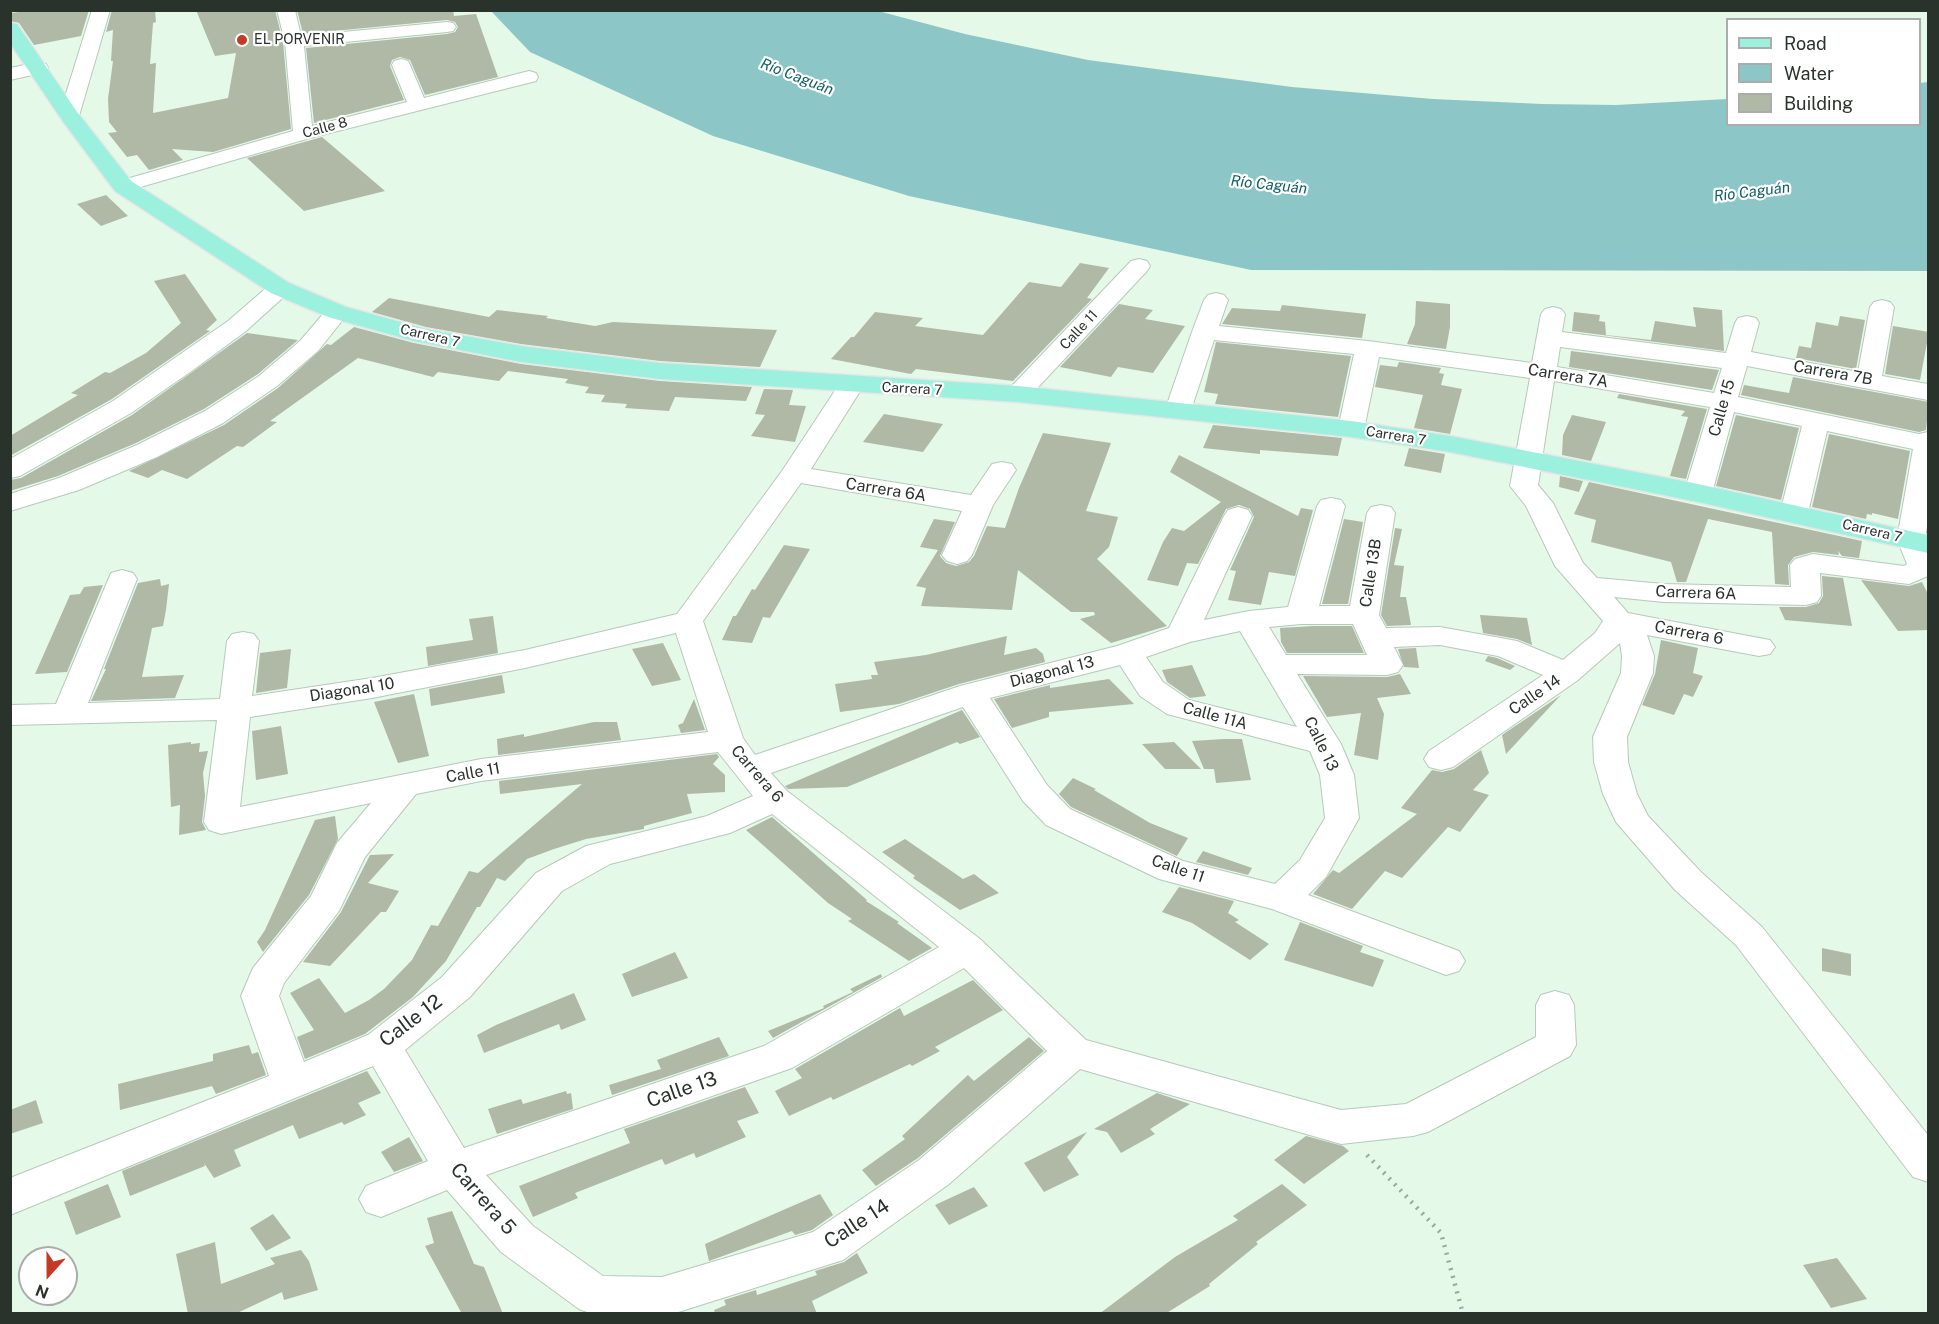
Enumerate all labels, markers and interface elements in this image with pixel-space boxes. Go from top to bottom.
legend [1726,18,1921,126]
place label: EL PORVENIR [254,32,345,48]
marker: EL PORVENIR [235,33,249,47]
text: Road [1784,33,1827,54]
water label: Río Caguán [758,55,836,99]
text: Water [1784,63,1834,84]
text: Building [1784,93,1853,114]
street label: Calle 8 [301,114,349,142]
water label: Río Caguán [1230,172,1308,198]
water label: Río Caguán [1713,178,1791,206]
street label: Calle 11 [1057,307,1101,353]
street label: Carrera 7 [398,321,462,351]
street label: Carrera 7B [1792,357,1874,389]
street label: Carrera 7A [1527,360,1609,392]
street label: Calle 15 [1705,377,1739,439]
street label: Carrera 7 [881,379,943,399]
street label: Carrera 7 [1365,423,1427,449]
street label: Carrera 6A [844,474,928,506]
street label: Carrera 7 [1840,516,1904,546]
street label: Calle 13B [1356,537,1386,609]
street label: Carrera 6A [1655,582,1737,604]
street label: Carrera 6 [1653,617,1725,649]
street label: Diagonal 13 [1008,652,1096,692]
street label: Calle 14 [1505,671,1565,719]
street label: Diagonal 10 [308,674,396,706]
street label: Calle 11A [1181,698,1249,734]
street label: Calle 13 [1300,714,1342,774]
street label: Carrera 6 [727,741,787,807]
street label: Calle 11 [444,759,502,787]
street label: Calle 11 [1149,851,1207,887]
street label: Calle 12 [375,990,447,1052]
street label: Calle 13 [644,1067,720,1113]
street label: Carrera 5 [445,1158,521,1240]
street label: Calle 14 [820,1194,894,1254]
north arrow [18,1246,78,1306]
text: N [33,1280,51,1303]

